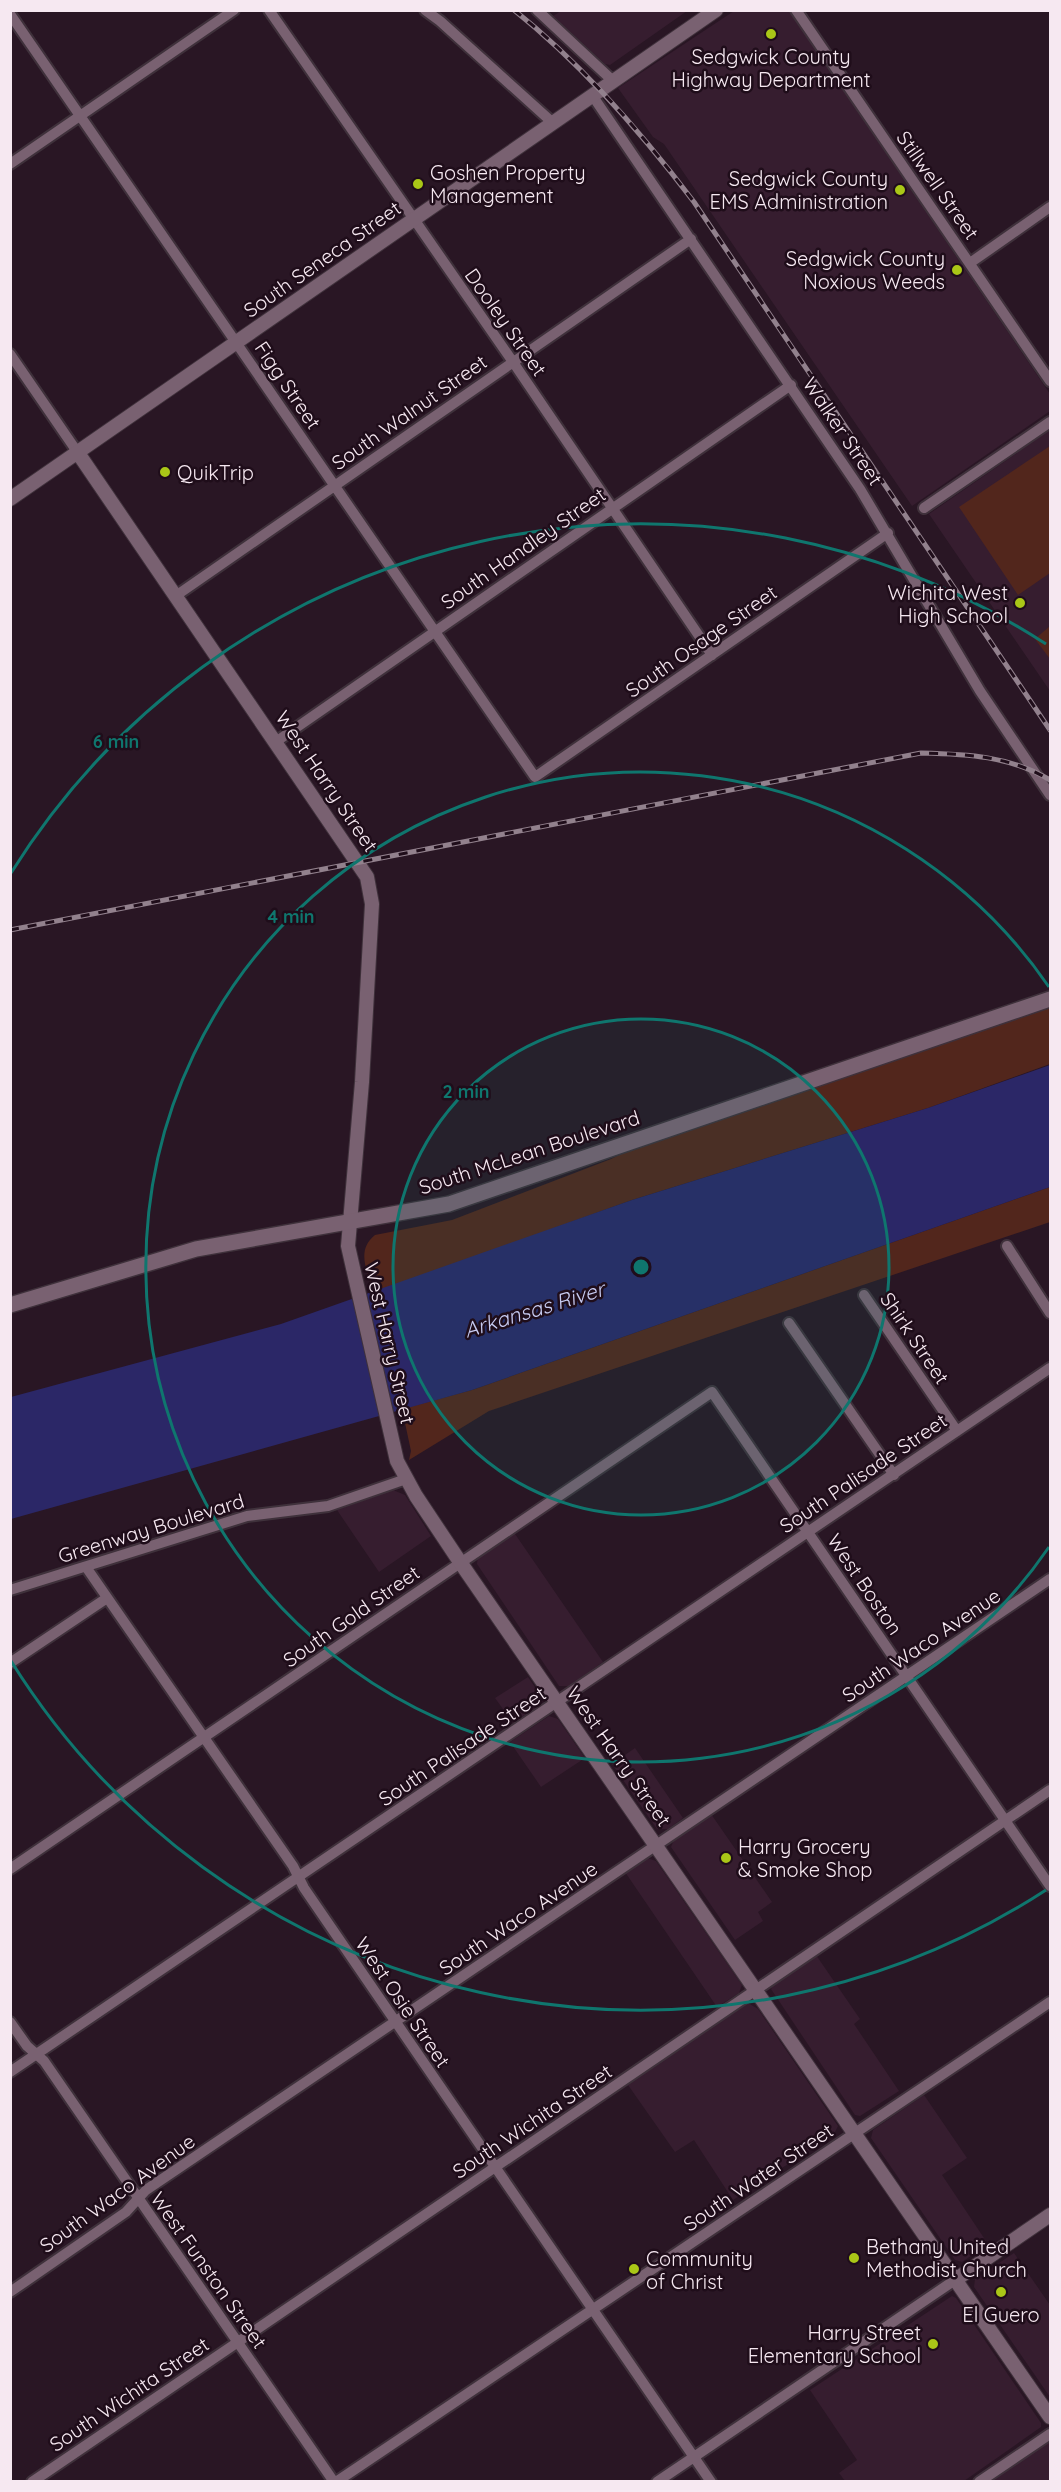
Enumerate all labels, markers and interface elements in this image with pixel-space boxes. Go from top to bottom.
marker: Sedgwick County Highway Department [764,27,778,41]
place label: Sedgwick County Highway Department [671,44,871,92]
street label: Stillwell Street [891,126,985,244]
place label: Goshen Property Management [430,160,586,208]
place label: Sedgwick County EMS Administration [710,166,888,214]
marker: Goshen Property Management [411,177,425,191]
marker: Sedgwick County EMS Administration [893,183,907,197]
street label: South Seneca Street [239,195,406,323]
place label: Sedgwick County Noxious Weeds [786,246,945,294]
street label: Dooley Street [460,263,552,381]
marker: Sedgwick County Noxious Weeds [950,263,964,277]
street label: Figg Street [249,336,327,434]
street label: South Walnut Street [326,349,492,475]
street label: Walker Street [798,372,888,490]
place label: QuikTrip [177,460,254,485]
marker: QuikTrip [158,465,172,479]
street label: South Handley Street [436,482,610,614]
street label: South Osage Street [621,579,782,703]
place label: Wichita West High School [888,580,1008,628]
marker: Wichita West High School [1013,596,1027,610]
street label: West Harry Street [270,705,384,857]
text: 6 min [93,730,139,753]
text: 4 min [267,905,315,928]
text: 2 min [443,1080,489,1103]
street label: South McLean Boulevard [416,1105,642,1199]
centre of rings [631,1257,651,1277]
street label: West Harry Street [359,1260,421,1427]
water label: Arkansas River [461,1274,610,1343]
street label: Shirk Street [875,1287,955,1389]
street label: South Palisade Street [775,1408,952,1538]
street label: Greenway Boulevard [55,1488,247,1568]
street label: West Boston [822,1529,908,1639]
street label: South Gold Street [278,1559,424,1672]
street label: South Waco Avenue [837,1583,1005,1707]
street label: South Palisade Street [374,1681,551,1811]
street label: West Harry Street [561,1681,677,1831]
place label: Harry Grocery & Smoke Shop [738,1834,872,1882]
marker: Harry Grocery & Smoke Shop [719,1851,733,1865]
street label: South Waco Avenue [434,1856,602,1980]
street label: West Osie Street [350,1932,456,2072]
street label: South Wichita Street [448,2058,617,2184]
street label: South Water Street [678,2117,838,2236]
street label: South Waco Avenue [34,2128,200,2258]
street label: West Funston Street [145,2187,273,2353]
place label: Bethany United Methodist Church [866,2234,1027,2282]
place label: Community of Christ [646,2246,753,2294]
marker: Bethany United Methodist Church [847,2251,861,2265]
marker: Community of Christ [627,2262,641,2276]
marker: El Guero [994,2285,1008,2299]
place label: El Guero [962,2302,1040,2327]
place label: Harry Street Elementary School [748,2320,921,2368]
street label: South Wichita Street [45,2331,214,2457]
marker: Harry Street Elementary School [926,2337,940,2351]

